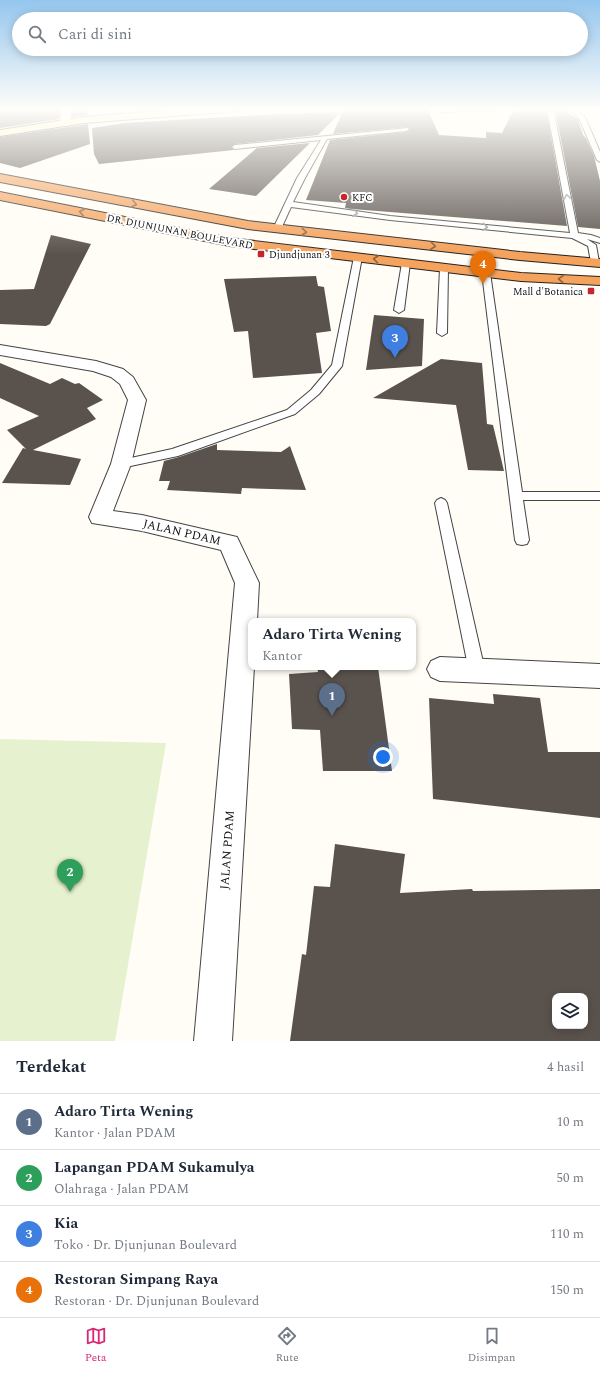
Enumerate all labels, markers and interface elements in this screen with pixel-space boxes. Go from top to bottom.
search box [12,12,588,56]
icon: search [26,23,48,45]
text: Cari di sini [58,23,132,46]
place label: KFC [352,190,373,206]
marker: KFC [339,192,349,202]
one-way arrow [563,194,572,201]
one-way arrow [131,200,138,208]
one-way arrow [352,208,358,217]
one-way arrow [79,209,85,217]
street label: DR. DJUNJUNAN BOULEVARD [105,210,254,254]
one-way arrow [482,222,488,231]
one-way arrow [301,227,307,236]
one-way arrow [430,242,436,251]
place label: Djundjunan 3 [269,247,330,263]
marker: Djundjunan 3 [256,249,266,259]
pin: 4 [470,251,496,284]
one-way arrow [373,255,379,264]
one-way arrow [558,275,564,283]
place label: Mall d'Botanica [513,284,583,300]
marker: Mall d'Botanica [586,286,596,296]
pin: 3 [382,325,408,358]
street label: JALAN PDAM [141,514,223,551]
popup [248,618,416,670]
text: Adaro Tirta Wening [262,623,402,646]
text: Kantor [262,646,302,666]
pin: 1 [319,683,345,716]
your location [373,747,393,767]
street label: JALAN PDAM [215,810,240,890]
pin: 2 [57,859,83,892]
map controls [552,993,588,1029]
button: layers [552,993,588,1029]
text: Terdekat [16,1054,86,1080]
text: 4 hasil [547,1057,584,1077]
text: Adaro Tirta Wening [54,1100,193,1123]
text: 1 [25,1112,33,1132]
text: 10 m [557,1112,584,1132]
text: Kantor · Jalan PDAM [54,1123,176,1143]
text: Lapangan PDAM Sukamulya [54,1156,255,1179]
text: 2 [25,1168,33,1188]
text: 50 m [557,1168,584,1188]
text: Olahraga · Jalan PDAM [54,1179,189,1199]
text: Kia [54,1212,78,1235]
text: 3 [25,1224,33,1244]
text: 110 m [550,1224,584,1244]
text: Toko · Dr. Djunjunan Boulevard [54,1235,237,1255]
text: Restoran Simpang Raya [54,1268,218,1291]
text: 4 [25,1280,33,1300]
text: 150 m [550,1280,584,1300]
text: Restoran · Dr. Djunjunan Boulevard [54,1291,259,1311]
tab: Peta [85,1325,107,1366]
tab: Rute [276,1325,298,1366]
tab: Disimpan [468,1325,515,1366]

